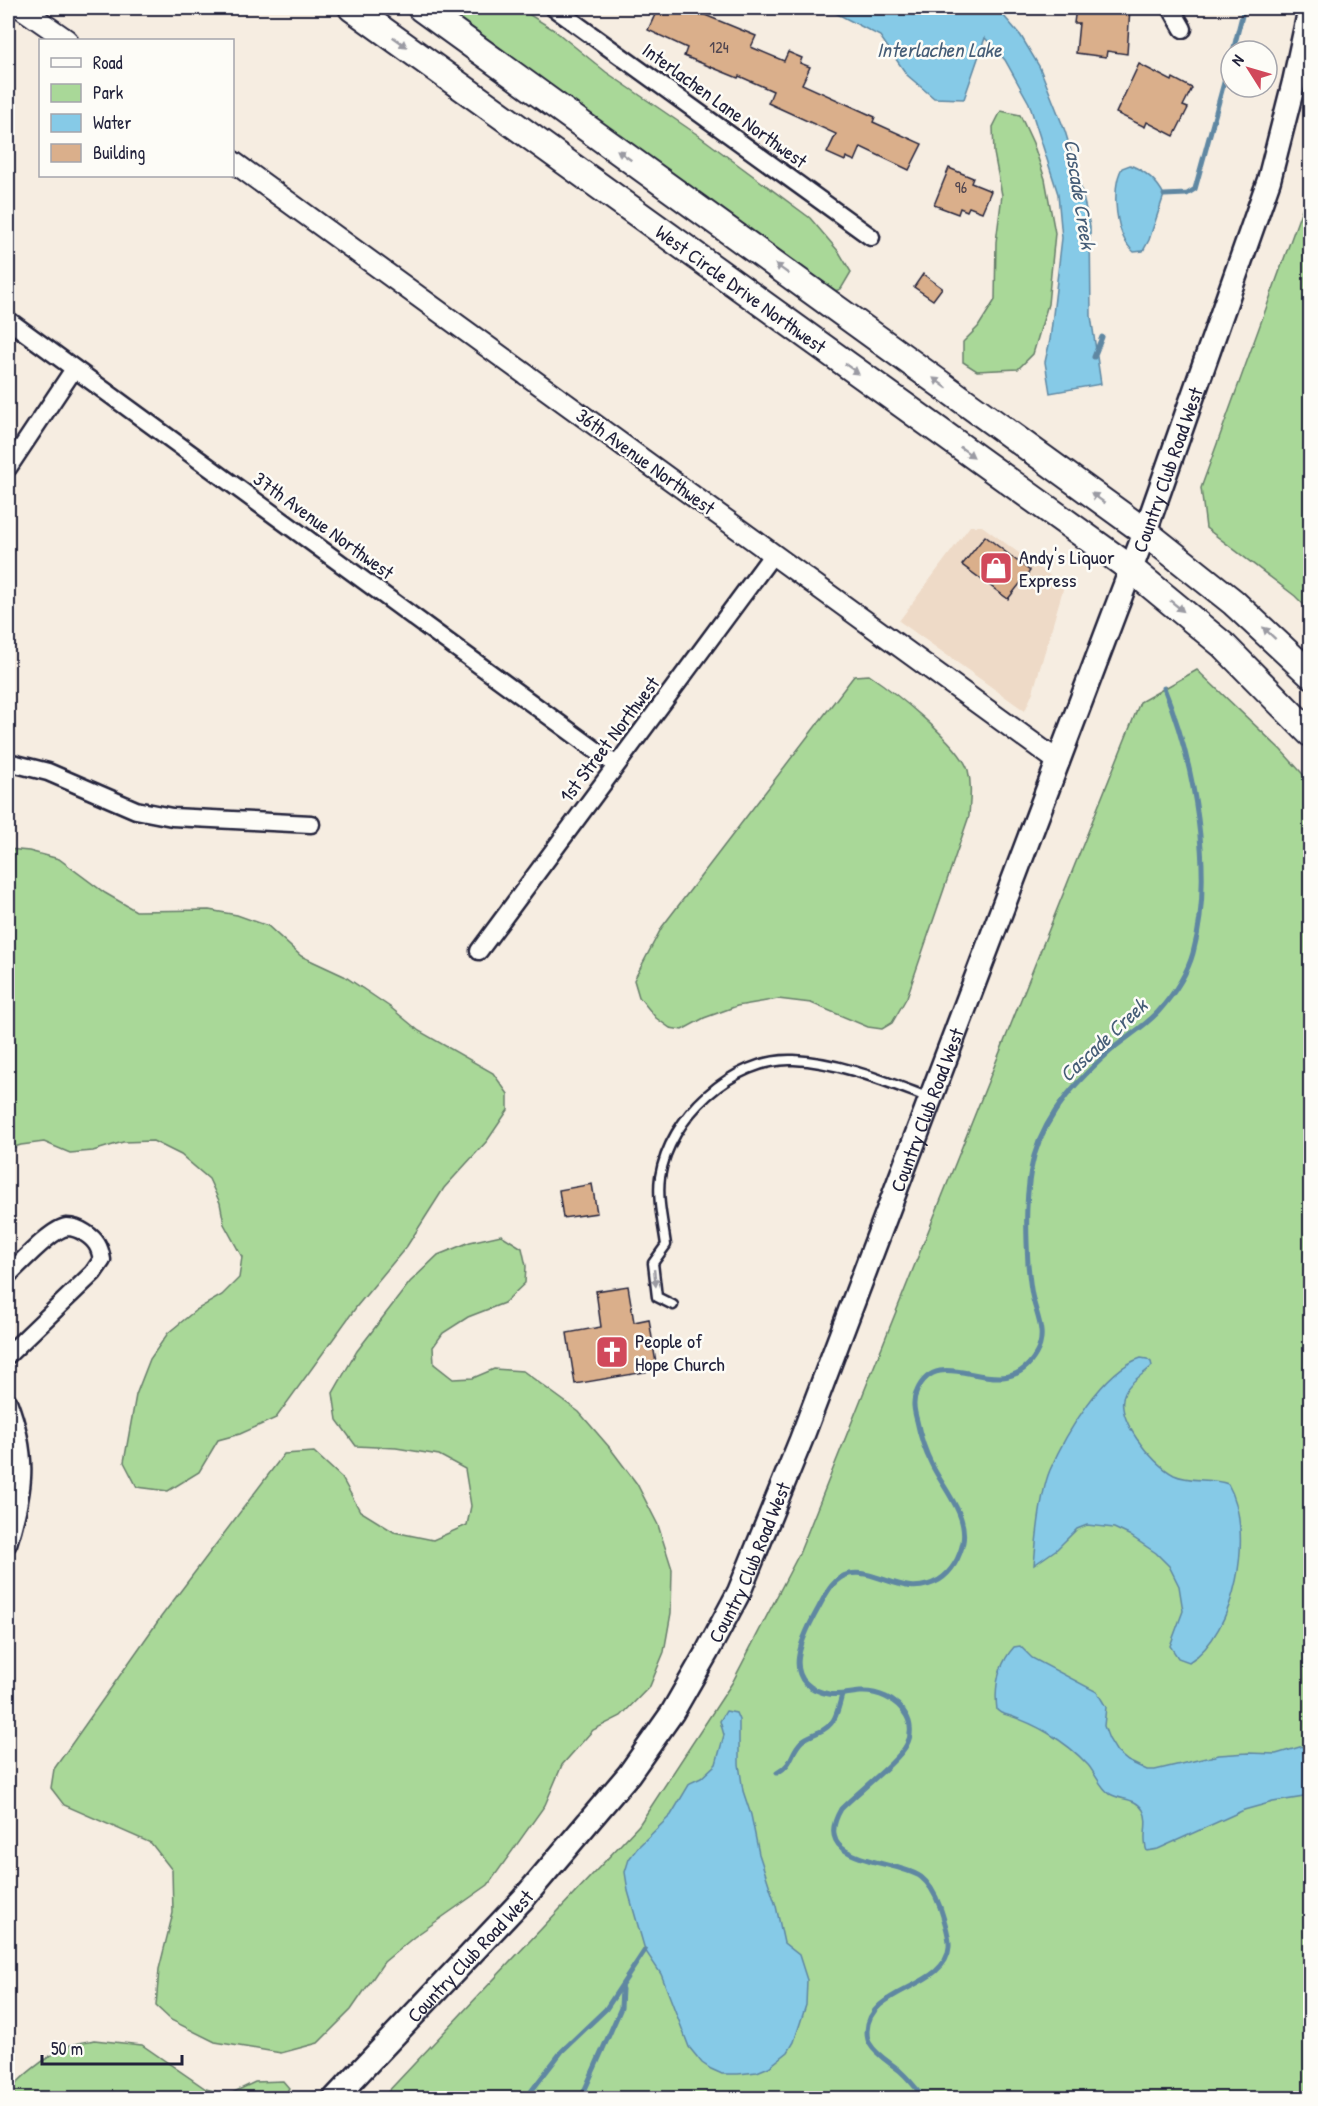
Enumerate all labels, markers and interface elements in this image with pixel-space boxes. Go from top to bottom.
water label: Interlachen Lake [877,35,1003,64]
one-way arrow [391,36,407,48]
street label: Interlachen Lane Northwest [637,36,814,175]
house number: 124 [709,36,729,58]
legend [39,39,234,177]
north arrow [1219,39,1279,99]
text: Road [93,50,123,75]
text: N [1226,50,1249,70]
text: Park [93,80,124,105]
text: Water [93,110,131,135]
water label: Cascade Creek [1057,137,1103,253]
text: Building [93,140,145,165]
one-way arrow [617,149,632,161]
house number: 96 [955,176,967,198]
street label: West Circle Drive Northwest [651,218,833,360]
one-way arrow [774,263,790,275]
one-way arrow [843,363,859,375]
one-way arrow [932,378,947,390]
street label: Country Club Road West [1125,382,1209,556]
street label: 36th Avenue Northwest [571,401,722,521]
one-way arrow [958,446,974,458]
street label: 37th Avenue Northwest [248,465,401,586]
one-way arrow [1090,492,1105,504]
place label: Andy's Liquor Express [1019,543,1115,593]
shop icon: Andy's Liquor Express [978,550,1014,586]
one-way arrow [1169,600,1185,613]
one-way arrow [1261,626,1276,640]
street label: 1st Street Northwest [553,670,666,807]
water label: Cascade Creek [1053,990,1155,1088]
street label: Country Club Road West [883,1023,970,1195]
one-way arrow [650,1268,659,1287]
place label: People of Hope Church [635,1327,725,1377]
church icon: People of Hope Church [594,1334,630,1370]
street label: Country Club Road West [701,1477,796,1647]
street label: Country Club Road West [400,1883,540,2028]
scale bar [42,2028,182,2066]
text: 50 m [51,2036,83,2061]

